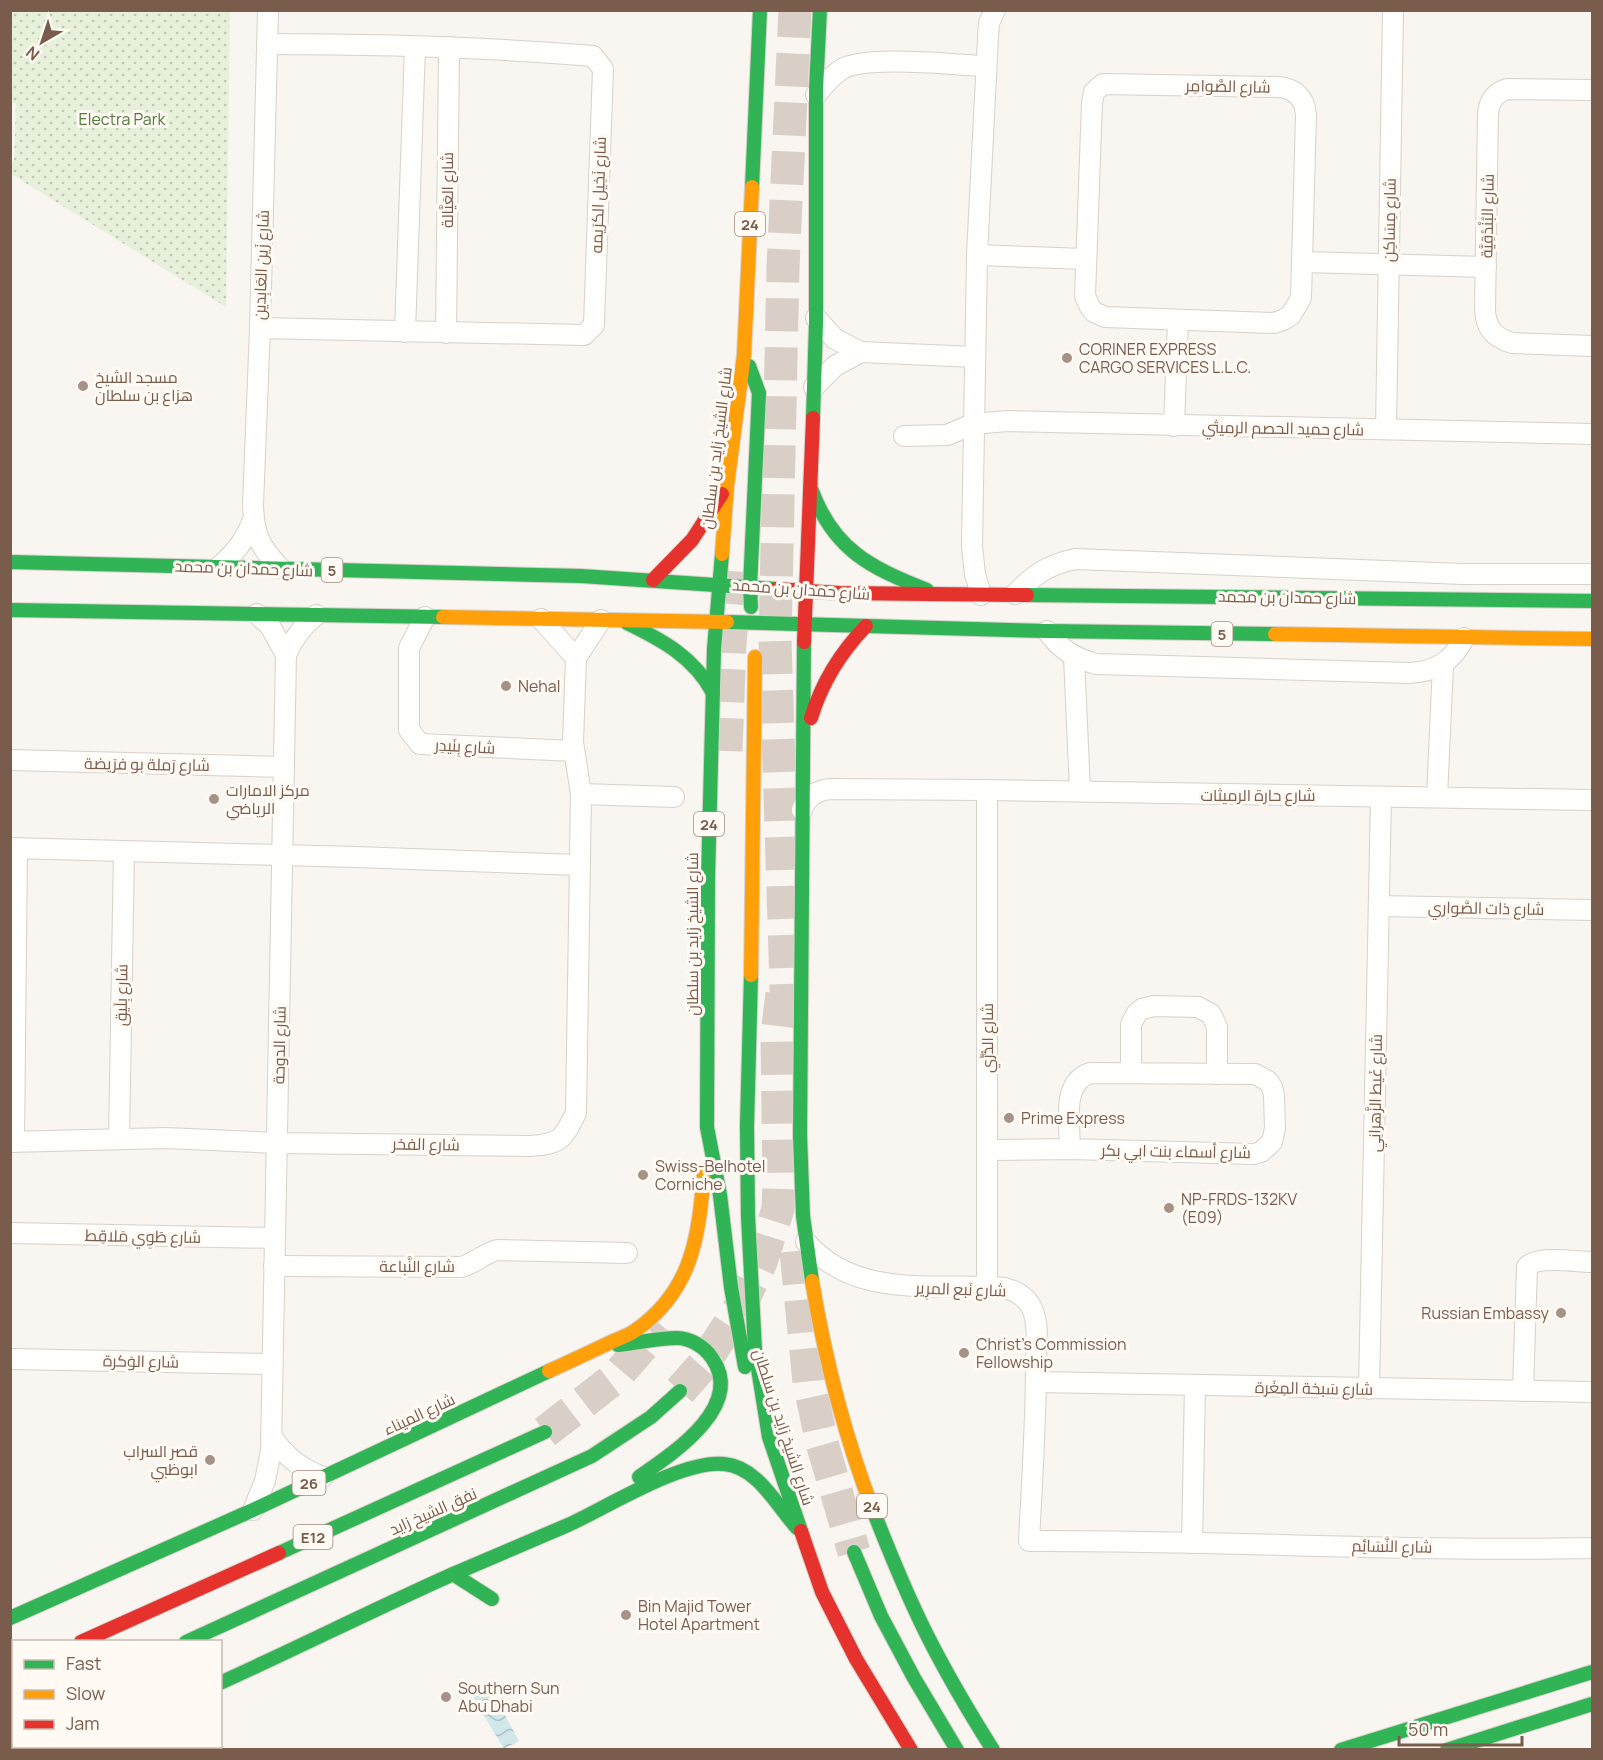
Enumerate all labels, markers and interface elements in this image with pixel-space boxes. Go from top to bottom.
north arrow [12,12,72,72]
text: N [21,41,44,66]
street label: شارع الصَّوامِر [1184,74,1271,99]
park label: Electra Park [79,108,167,130]
street label: شارع نَخِيل الكرَيمه [585,136,612,254]
street label: شارع العَيَّالة [436,152,459,228]
street label: شارع البُنْدُقِيَّة [1475,174,1500,258]
street label: شارع مِسَاكِن [1377,178,1402,262]
street label: شارع زَين العَابِدين [248,210,275,321]
road number: 24 [735,212,765,236]
place label: CORINER EXPRESS CARGO SERVICES L.L.C. [1079,338,1251,378]
marker: CORINER EXPRESS CARGO SERVICES L.L.C. [1060,351,1074,365]
place label: مسجد الشيخ هزاع بن سلطان [95,366,193,407]
street label: شارع الشيخ زايد بن سلطان [695,366,738,531]
marker: مسجد الشيخ هزاع بن سلطان [76,379,90,393]
street label: شارع حميد الحصم الرميثي [1202,416,1364,443]
street label: شارع حمدان بن محمد [174,555,314,582]
road number: 5 [322,558,342,582]
street label: شارع حمدان بن محمد [731,573,871,606]
street label: شارع حمدان بن محمد [1218,585,1356,610]
road number: 5 [1212,622,1232,646]
place label: Nehal [518,675,560,697]
marker: Nehal [499,679,513,693]
street label: شارع بِنَيدِر [433,733,496,760]
street label: شارع رَملة بو فرَيضة [84,752,210,777]
place label: مركز الامارات الرياضي [226,779,310,821]
street label: شارع حارة الرميثات [1200,784,1316,807]
marker: مركز الامارات الرياضي [207,792,221,806]
road number: 24 [694,812,724,836]
street label: شارع الشيخ زايد بن سلطان [681,852,704,1016]
street label: شارع ذات الصَّواري [1428,896,1544,923]
street label: شارع بِلَيق [109,964,134,1026]
street label: شارع الدُّرِّي [976,1003,1001,1073]
street label: شارع الدوحة [267,1006,292,1084]
street label: شارع غَيط الزَّهرانِي [1363,1034,1390,1152]
place label: Prime Express [1021,1107,1125,1129]
marker: Prime Express [1002,1111,1016,1125]
street label: شارع الفخر [391,1132,460,1157]
street label: شارع أسماء بنت ابي بكر [1100,1139,1251,1166]
place label: Swiss-Belhotel Corniche [655,1155,765,1195]
marker: Swiss-Belhotel Corniche [636,1168,650,1182]
place label: NP-FRDS-132KV (E09) [1181,1188,1298,1228]
marker: NP-FRDS-132KV (E09) [1162,1201,1176,1215]
street label: شارع طَوِي مَلاقِط [85,1224,201,1251]
street label: شارع النَّباعة [379,1255,455,1278]
street label: شارع نَبع المرِير [914,1276,1007,1303]
place label: Russian Embassy [1421,1302,1550,1324]
marker: Russian Embassy [1554,1306,1568,1320]
place label: Christ's Commission Fellowship [976,1333,1126,1373]
street label: شارع الشيخ زايد بن سلطان [747,1346,820,1508]
marker: Christ's Commission Fellowship [957,1346,971,1360]
street label: شارع الوَكرة [103,1349,179,1374]
street label: شارع سَبخة المِغَرة [1255,1376,1373,1401]
street label: شارع الميناء [380,1388,459,1441]
place label: قصر السراب ابوظبي [123,1440,198,1483]
marker: قصر السراب ابوظبي [203,1453,217,1467]
road number: 26 [292,1471,326,1495]
street label: نفق الشيخ زايد [386,1482,481,1541]
road number: 24 [857,1494,887,1518]
road number: E12 [294,1525,332,1549]
street label: شارع النَّسَائِم [1351,1534,1433,1559]
place label: Bin Majid Tower Hotel Apartment [638,1595,760,1635]
marker: Bin Majid Tower Hotel Apartment [619,1608,633,1622]
legend [12,1640,222,1748]
text: Fast [66,1651,101,1675]
place label: Southern Sun Abu Dhabi [458,1677,559,1717]
text: Slow [66,1681,106,1705]
marker: Southern Sun Abu Dhabi [439,1690,453,1704]
scale bar [1399,1709,1522,1747]
text: Jam [66,1711,100,1735]
text: 50 m [1408,1717,1448,1741]

